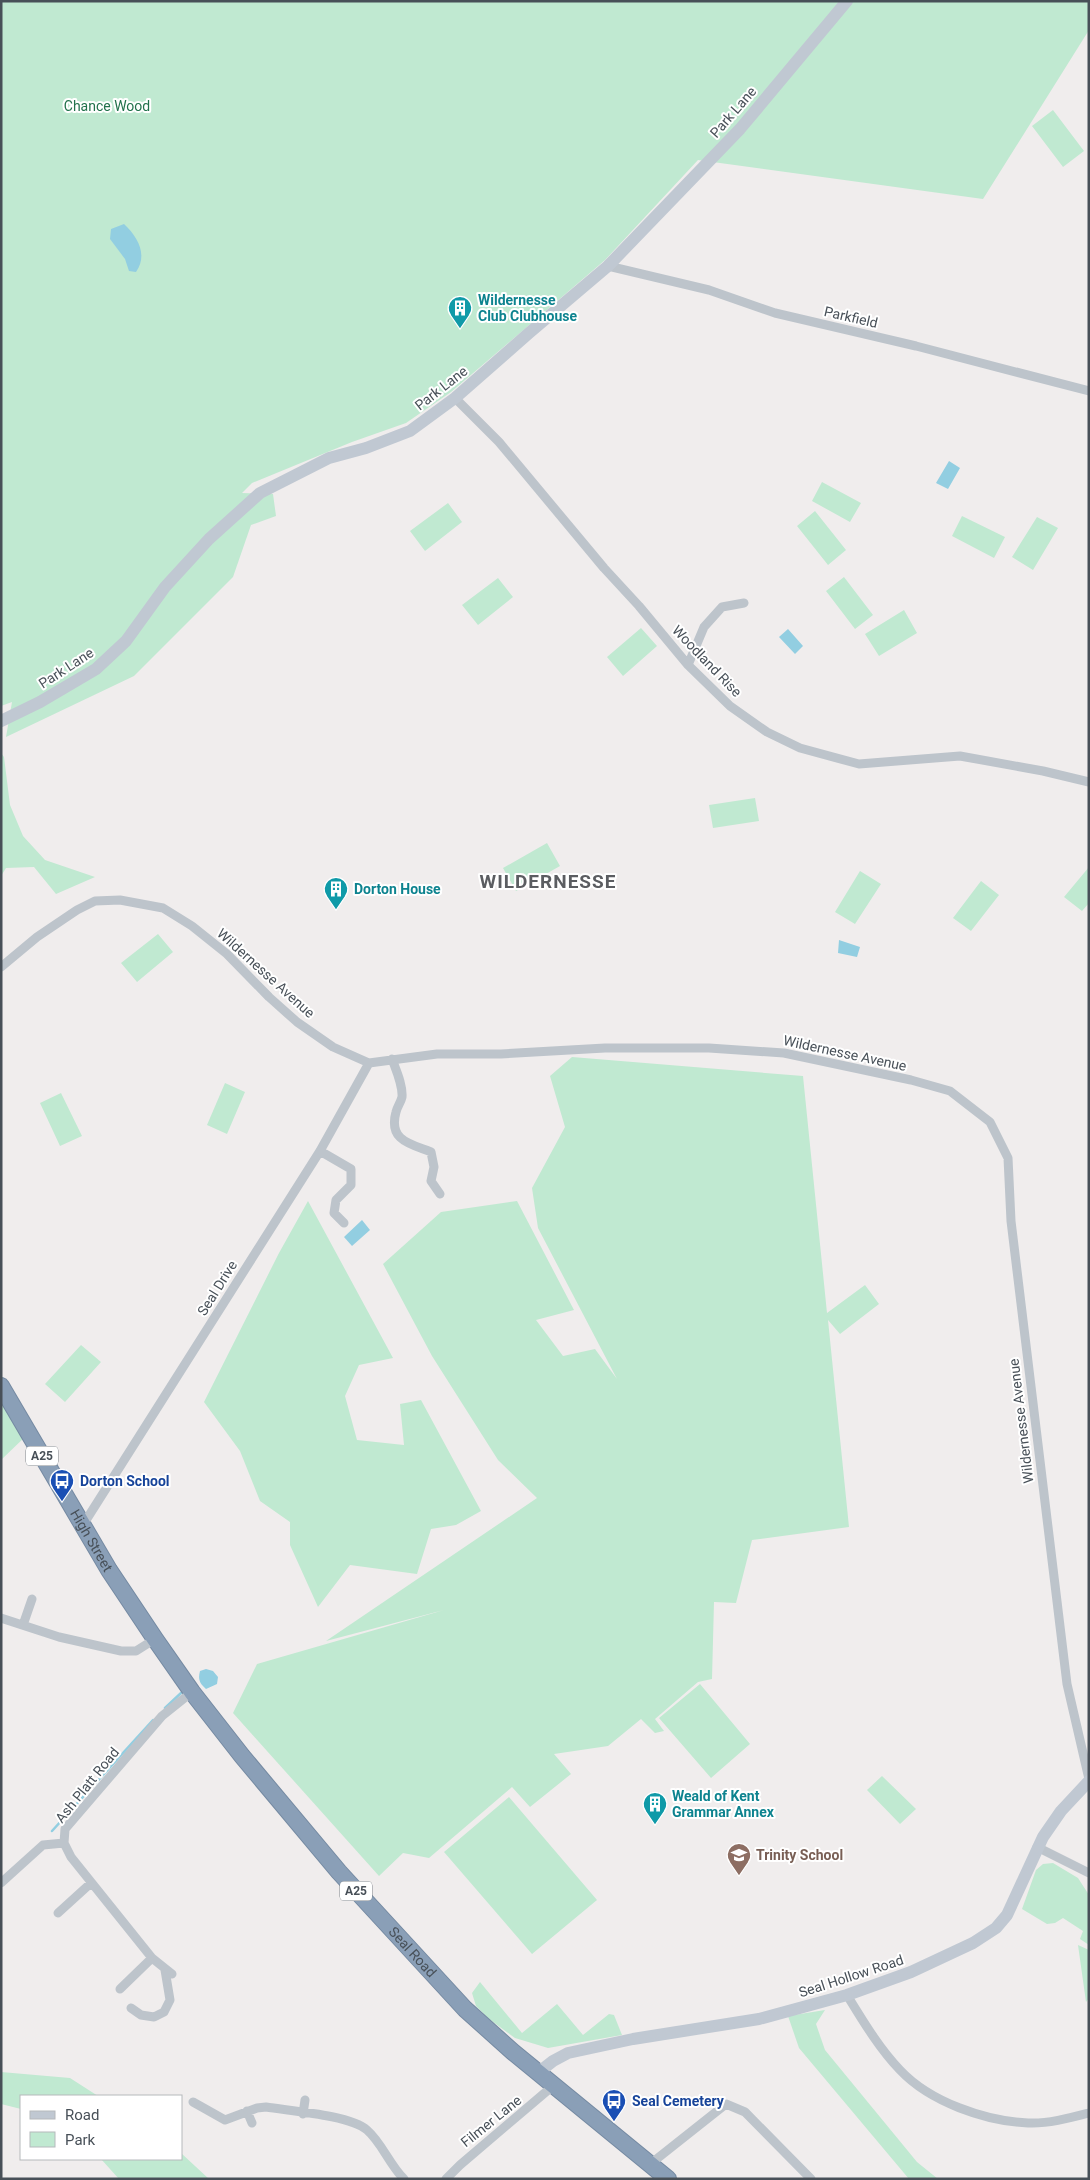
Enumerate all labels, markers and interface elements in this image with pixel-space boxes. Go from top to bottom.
street label: Park Lane [707,83,759,141]
park label: Chance Wood [64,98,150,114]
place label: Wildernesse Club Clubhouse [478,292,577,324]
building icon: Wildernesse Club Clubhouse [447,295,473,329]
street label: Parkfield [823,303,879,331]
street label: Park Lane [412,363,470,413]
street label: Woodland Rise [669,622,745,700]
street label: Park Lane [36,644,96,692]
district label: WILDERNESSE [480,870,616,893]
building icon: Dorton House [323,876,349,910]
place label: Dorton House [354,881,441,897]
street label: Wildernesse Avenue [214,925,318,1021]
street label: Wildernesse Avenue [782,1032,908,1074]
street label: Seal Drive [194,1258,240,1318]
street label: Wildernesse Avenue [1005,1358,1037,1484]
road number: A25 [26,1446,58,1465]
bus stop icon: Dorton School [49,1468,75,1502]
place label: Dorton School [80,1473,170,1489]
street label: High Street [67,1506,116,1575]
street label: Ash Platt Road [52,1744,122,1826]
place label: Weald of Kent Grammar Annex [672,1788,775,1820]
building icon: Weald of Kent Grammar Annex [642,1791,668,1825]
school or university icon: Trinity School [726,1842,752,1876]
place label: Trinity School [756,1847,843,1863]
road number: A25 [340,1882,372,1900]
street label: Seal Road [386,1924,440,1980]
street label: Seal Hollow Road [797,1952,905,2000]
bus stop icon: Seal Cemetery [601,2088,627,2122]
street label: Filmer Lane [458,2092,524,2150]
place label: Seal Cemetery [632,2093,725,2109]
legend [20,2095,182,2160]
text: Road [65,2106,99,2124]
text: Park [65,2131,96,2149]

